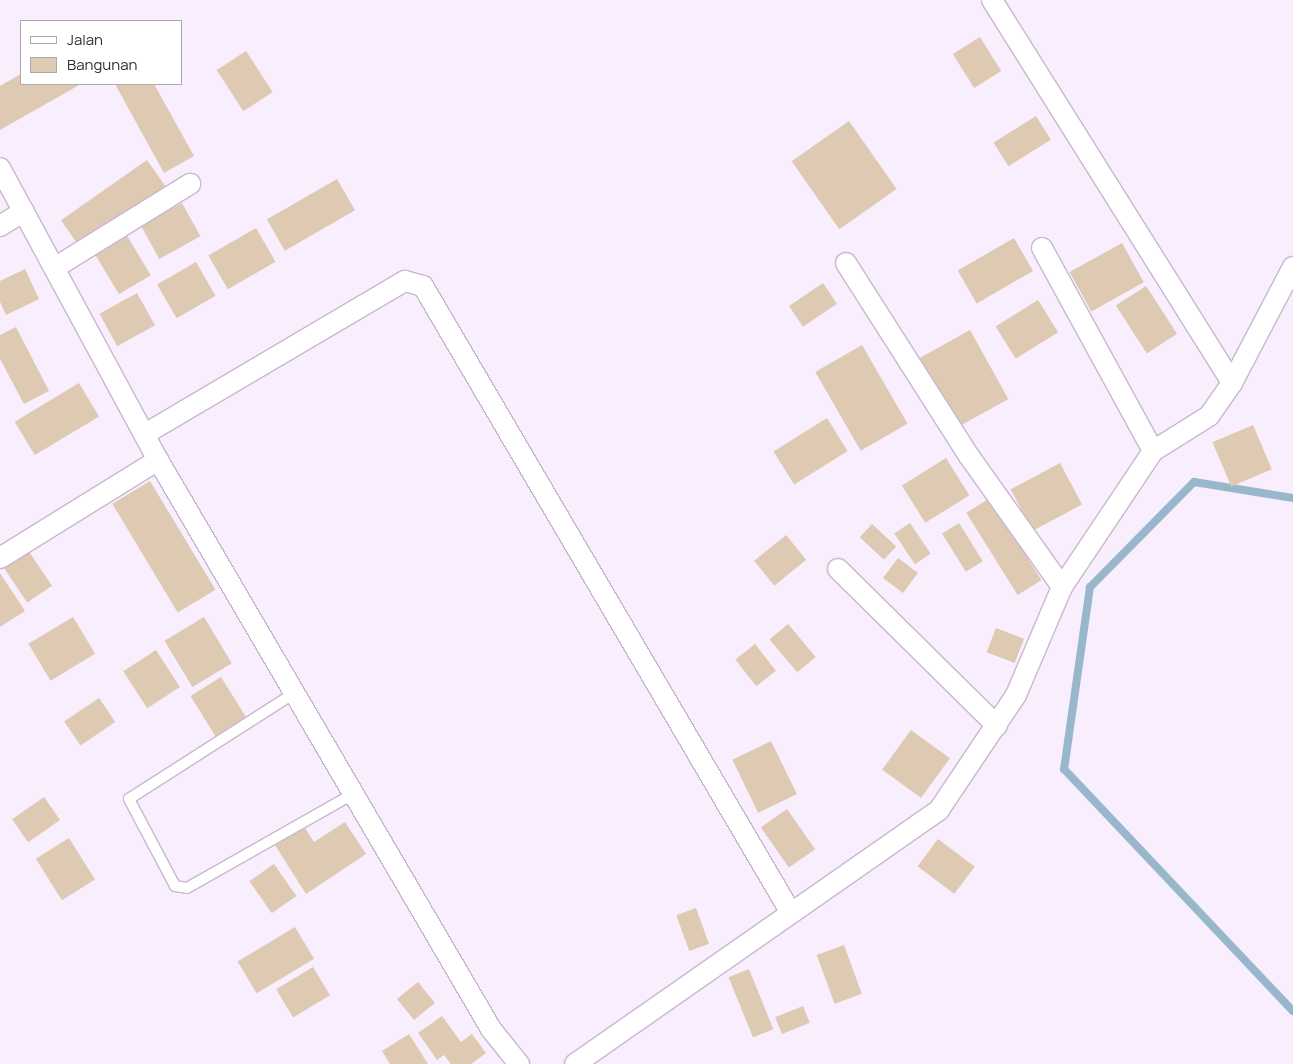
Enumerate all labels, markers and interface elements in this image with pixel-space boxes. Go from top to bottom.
legend [20,20,182,85]
text: Jalan [67,29,103,50]
text: Bangunan [67,54,137,75]

